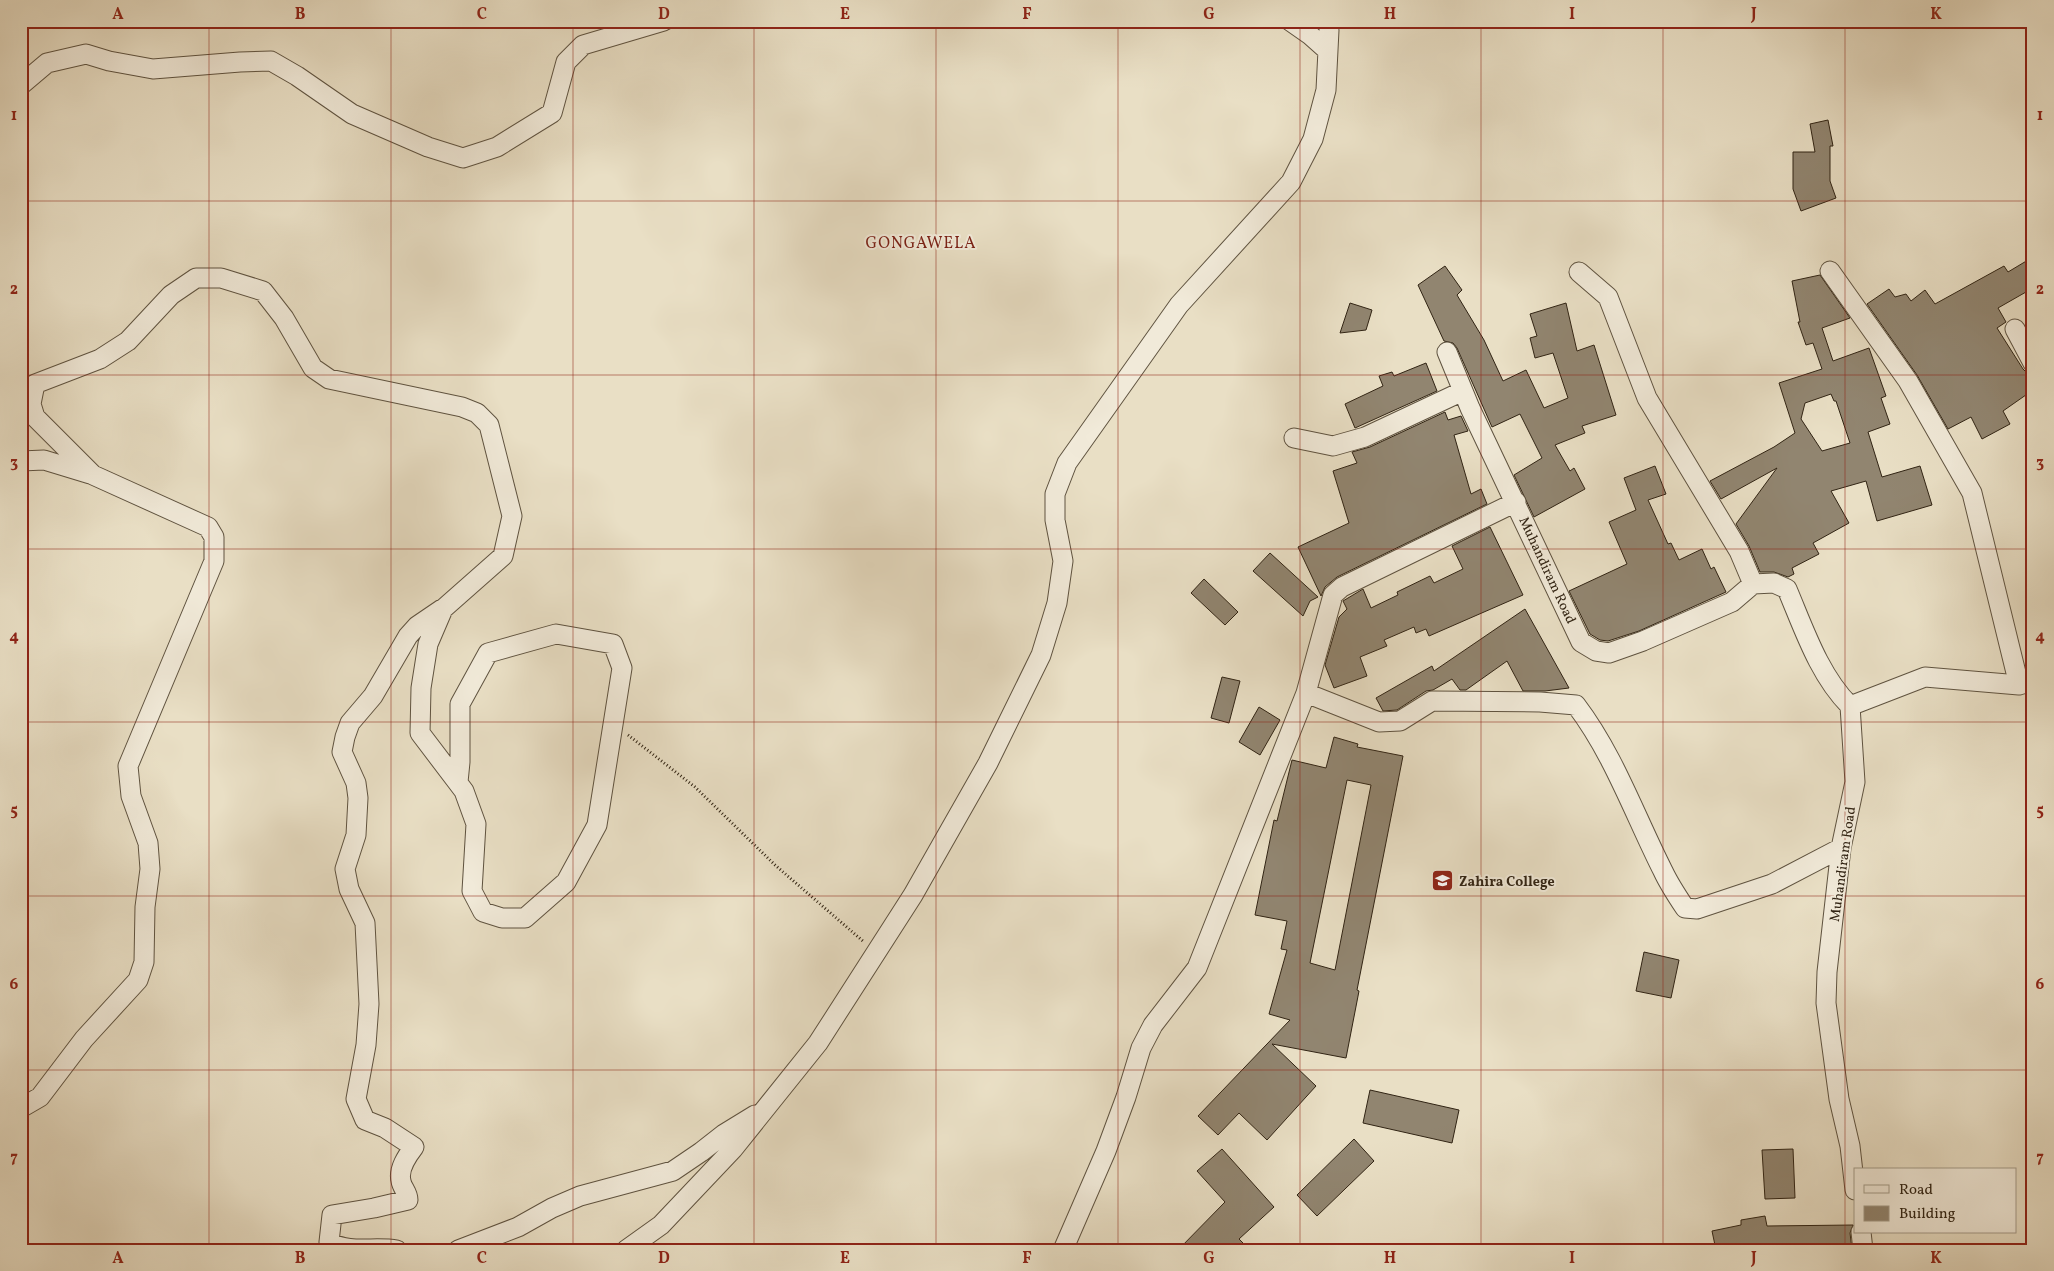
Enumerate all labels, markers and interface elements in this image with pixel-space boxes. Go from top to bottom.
text: A [112,4,124,26]
text: B [295,4,306,26]
text: C [477,4,487,26]
text: D [658,4,670,26]
text: E [840,4,850,26]
text: F [1022,4,1032,26]
text: G [1203,4,1215,26]
text: H [1384,4,1396,26]
text: I [1569,4,1575,26]
text: J [1750,4,1757,26]
text: K [1930,4,1942,26]
text: 1 [11,105,17,127]
text: 1 [2037,105,2043,127]
district label: GONGAWELA [866,233,976,255]
text: 2 [10,279,18,301]
text: 2 [2036,279,2044,301]
text: 3 [10,452,18,474]
text: 3 [2036,452,2044,474]
street label: Muhandiram Road [1514,514,1580,627]
text: 4 [9,626,19,648]
text: 4 [2035,626,2045,648]
text: 5 [10,800,18,822]
text: 5 [2036,800,2044,822]
street label: Muhandiram Road [1826,805,1861,923]
school or university icon: Zahira College [1431,869,1455,893]
place label: Zahira College [1459,873,1555,892]
text: 6 [10,974,19,996]
text: 6 [2036,974,2045,996]
text: 7 [10,1147,18,1169]
text: 7 [2036,1147,2044,1169]
legend [1854,1168,2016,1234]
text: Road [1899,1180,1933,1201]
text: Building [1899,1204,1956,1225]
text: A [112,1248,124,1270]
text: B [295,1248,306,1270]
text: C [477,1248,487,1270]
text: D [658,1248,670,1270]
text: E [840,1248,850,1270]
text: F [1022,1248,1032,1270]
text: G [1203,1248,1215,1270]
text: H [1384,1248,1396,1270]
text: I [1569,1248,1575,1270]
text: J [1750,1248,1757,1270]
text: K [1930,1248,1942,1270]

